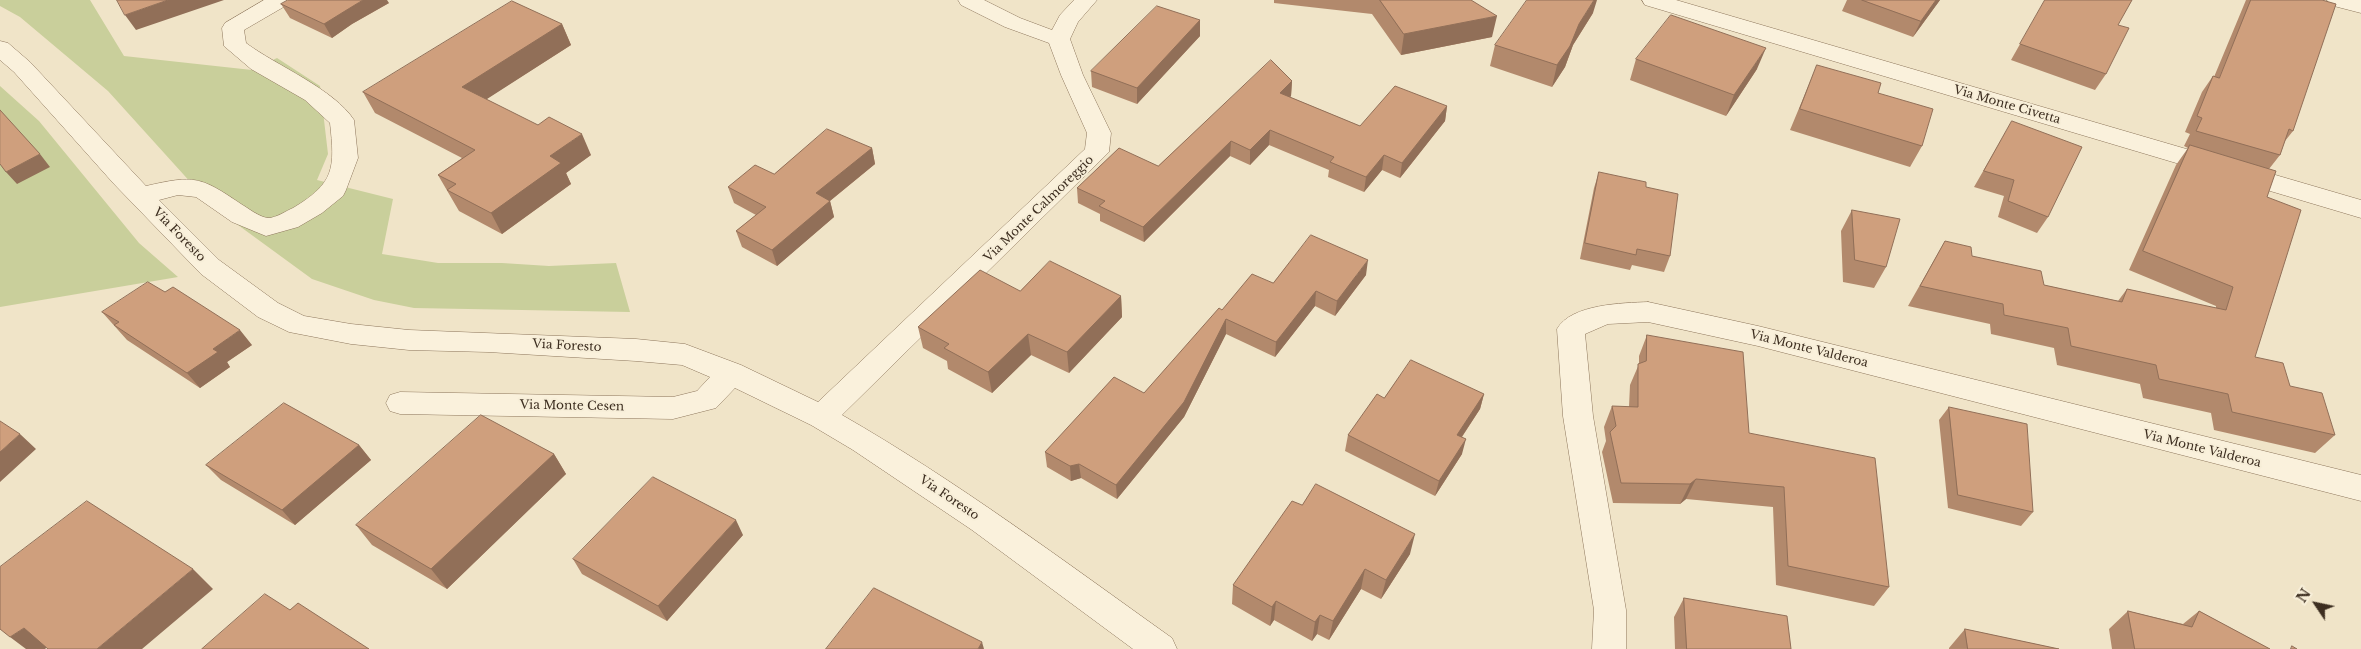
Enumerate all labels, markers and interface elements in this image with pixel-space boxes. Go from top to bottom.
street label: Via Monte Civetta [1952,83,2062,127]
street label: Via Monte Calmoreggio [981,153,1097,265]
street label: Via Foresto [150,205,208,265]
street label: Via Monte Valderoa [1749,327,1869,371]
street label: Via Foresto [532,337,602,355]
street label: Via Monte Cesen [520,398,624,414]
street label: Via Monte Valderoa [2142,427,2262,471]
street label: Via Foresto [916,473,982,523]
north arrow [2291,579,2341,629]
text: N [2292,585,2315,606]

